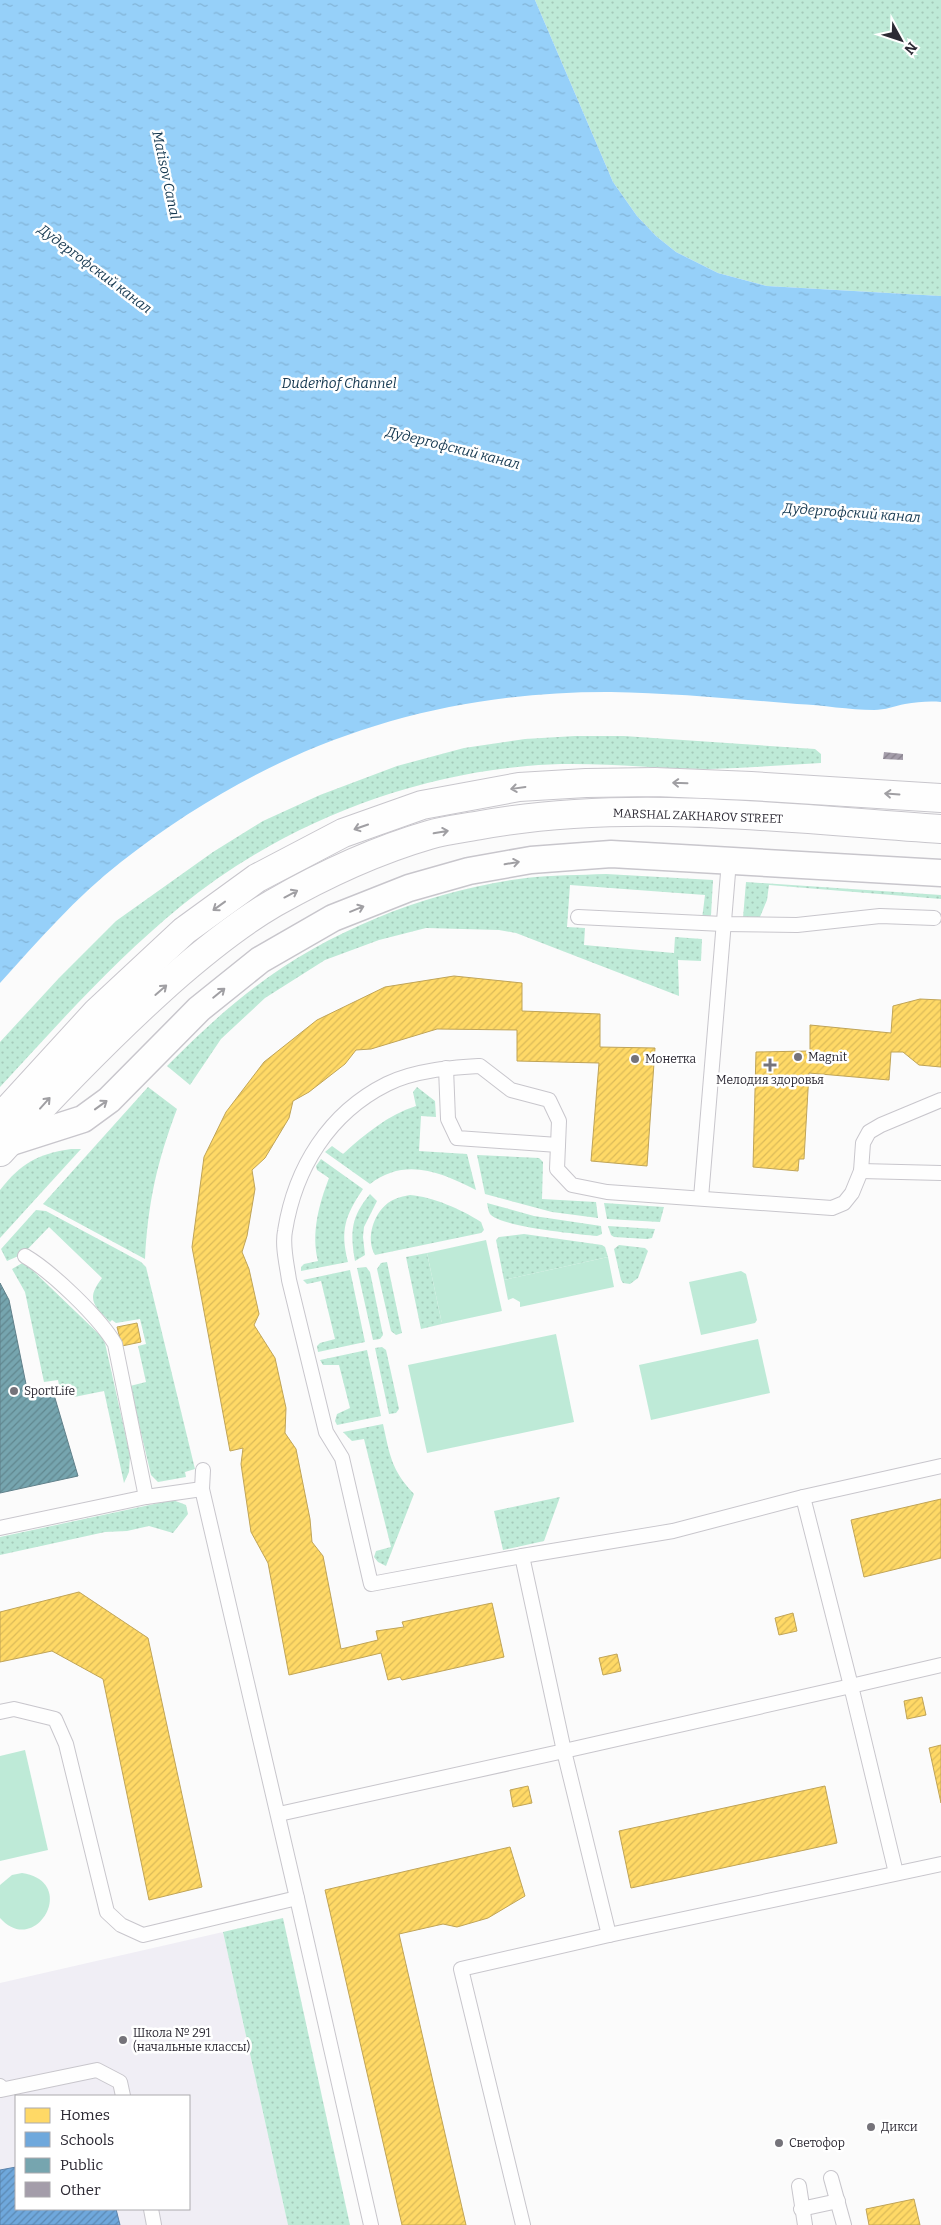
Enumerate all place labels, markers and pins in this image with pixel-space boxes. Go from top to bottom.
place label: Magnit [808,1050,848,1064]
marker: Magnit [792,1051,804,1063]
place label: Монетка [645,1052,697,1066]
marker: Монетка [629,1053,641,1065]
marker: Мелодия здоровья [764,1059,776,1071]
place label: Мелодия здоровья [716,1073,824,1087]
place label: SportLife [24,1384,75,1398]
marker: SportLife [8,1385,20,1397]
place label: Школа № 291 (начальные классы) [133,2026,250,2054]
marker: Школа № 291 (начальные классы) [117,2034,129,2046]
place label: Дикси [881,2120,918,2134]
marker: Дикси [865,2121,877,2133]
place label: Светофор [789,2136,845,2150]
marker: Светофор [773,2137,785,2149]

